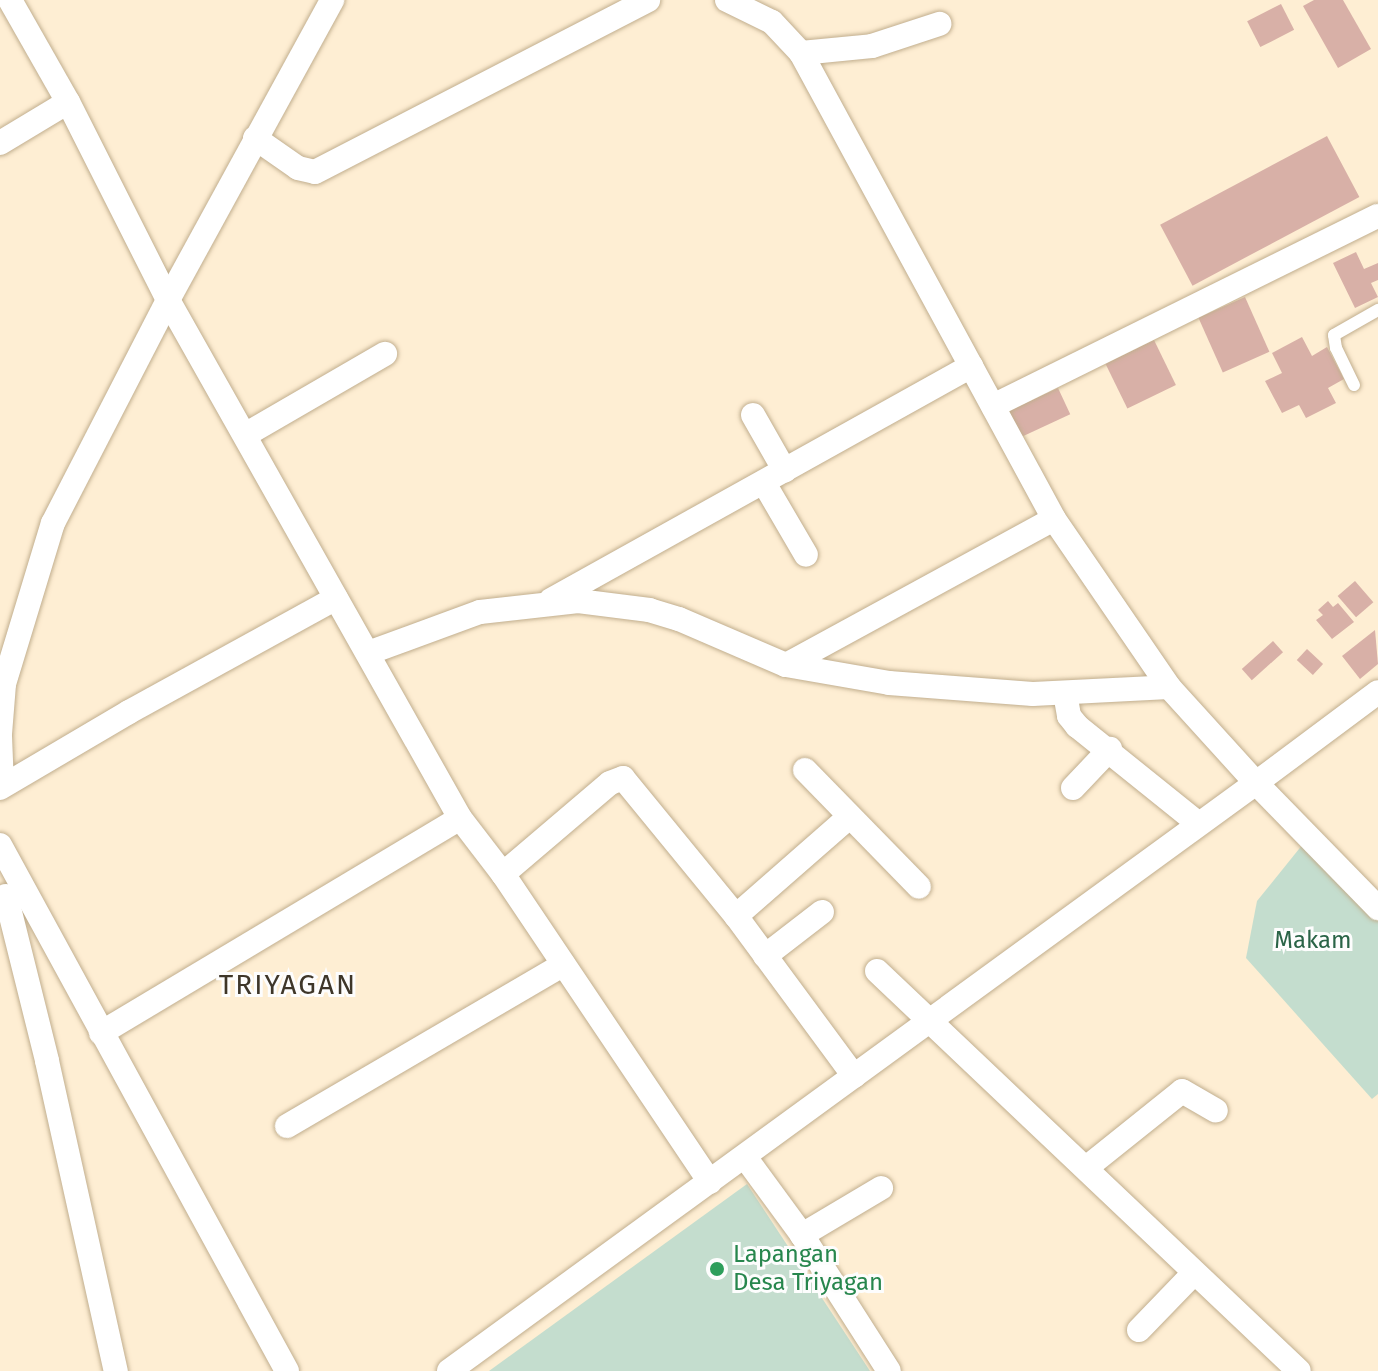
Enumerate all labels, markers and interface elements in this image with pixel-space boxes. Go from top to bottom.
park label: Makam [1274,927,1352,955]
district label: TRIYAGAN [219,968,357,1002]
place label: Lapangan Desa Triyagan [733,1241,883,1297]
marker: Lapangan Desa Triyagan [708,1260,726,1278]

